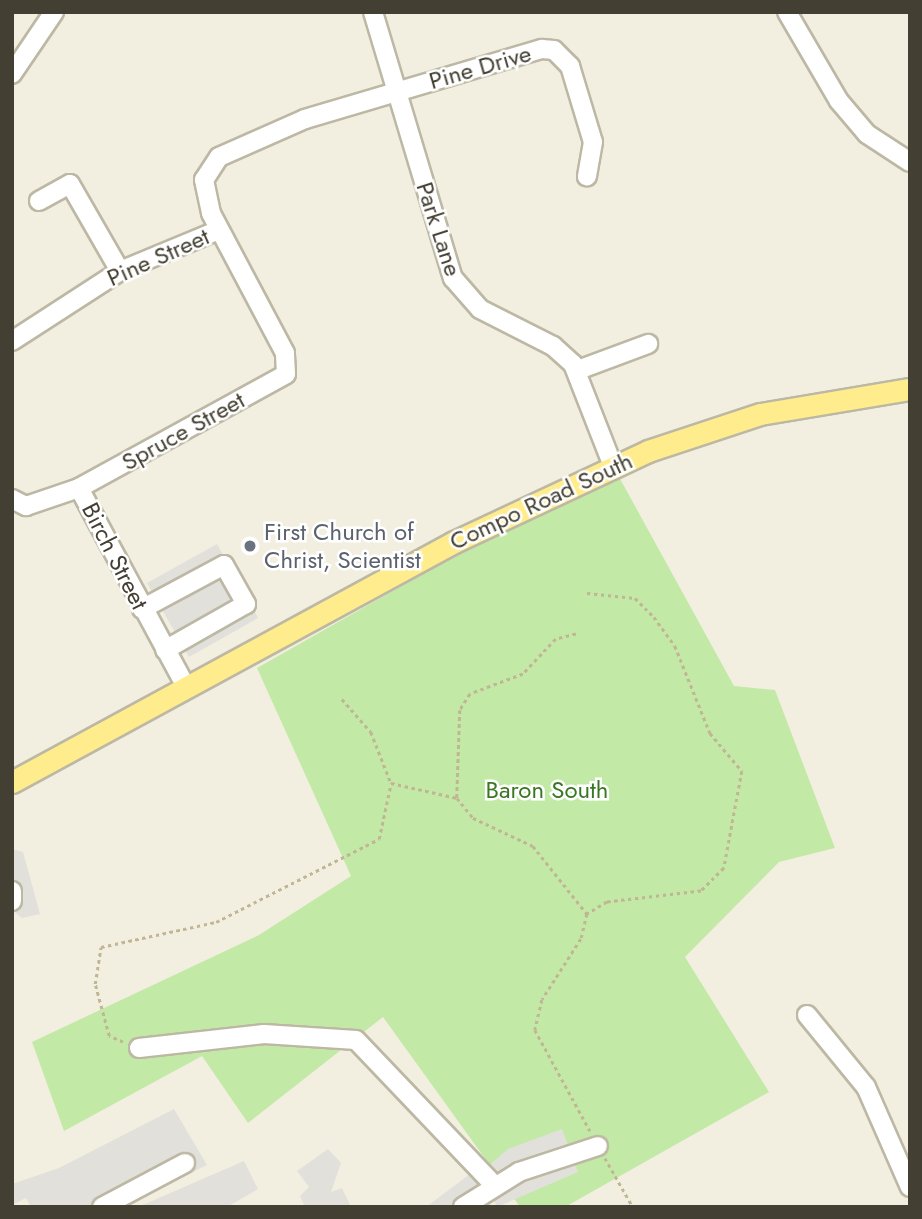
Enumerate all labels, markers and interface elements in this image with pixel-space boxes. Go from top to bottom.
street label: Pine Drive [426,39,534,95]
street label: Park Lane [410,178,468,280]
street label: Pine Street [102,222,214,292]
street label: Spruce Street [117,385,249,477]
street label: Compo Road South [445,446,637,556]
street label: Birch Street [76,498,154,614]
place label: First Church of Christ, Scientist [264,518,421,574]
marker: First Church of Christ, Scientist [242,538,258,554]
park label: Baron South [486,776,608,804]

